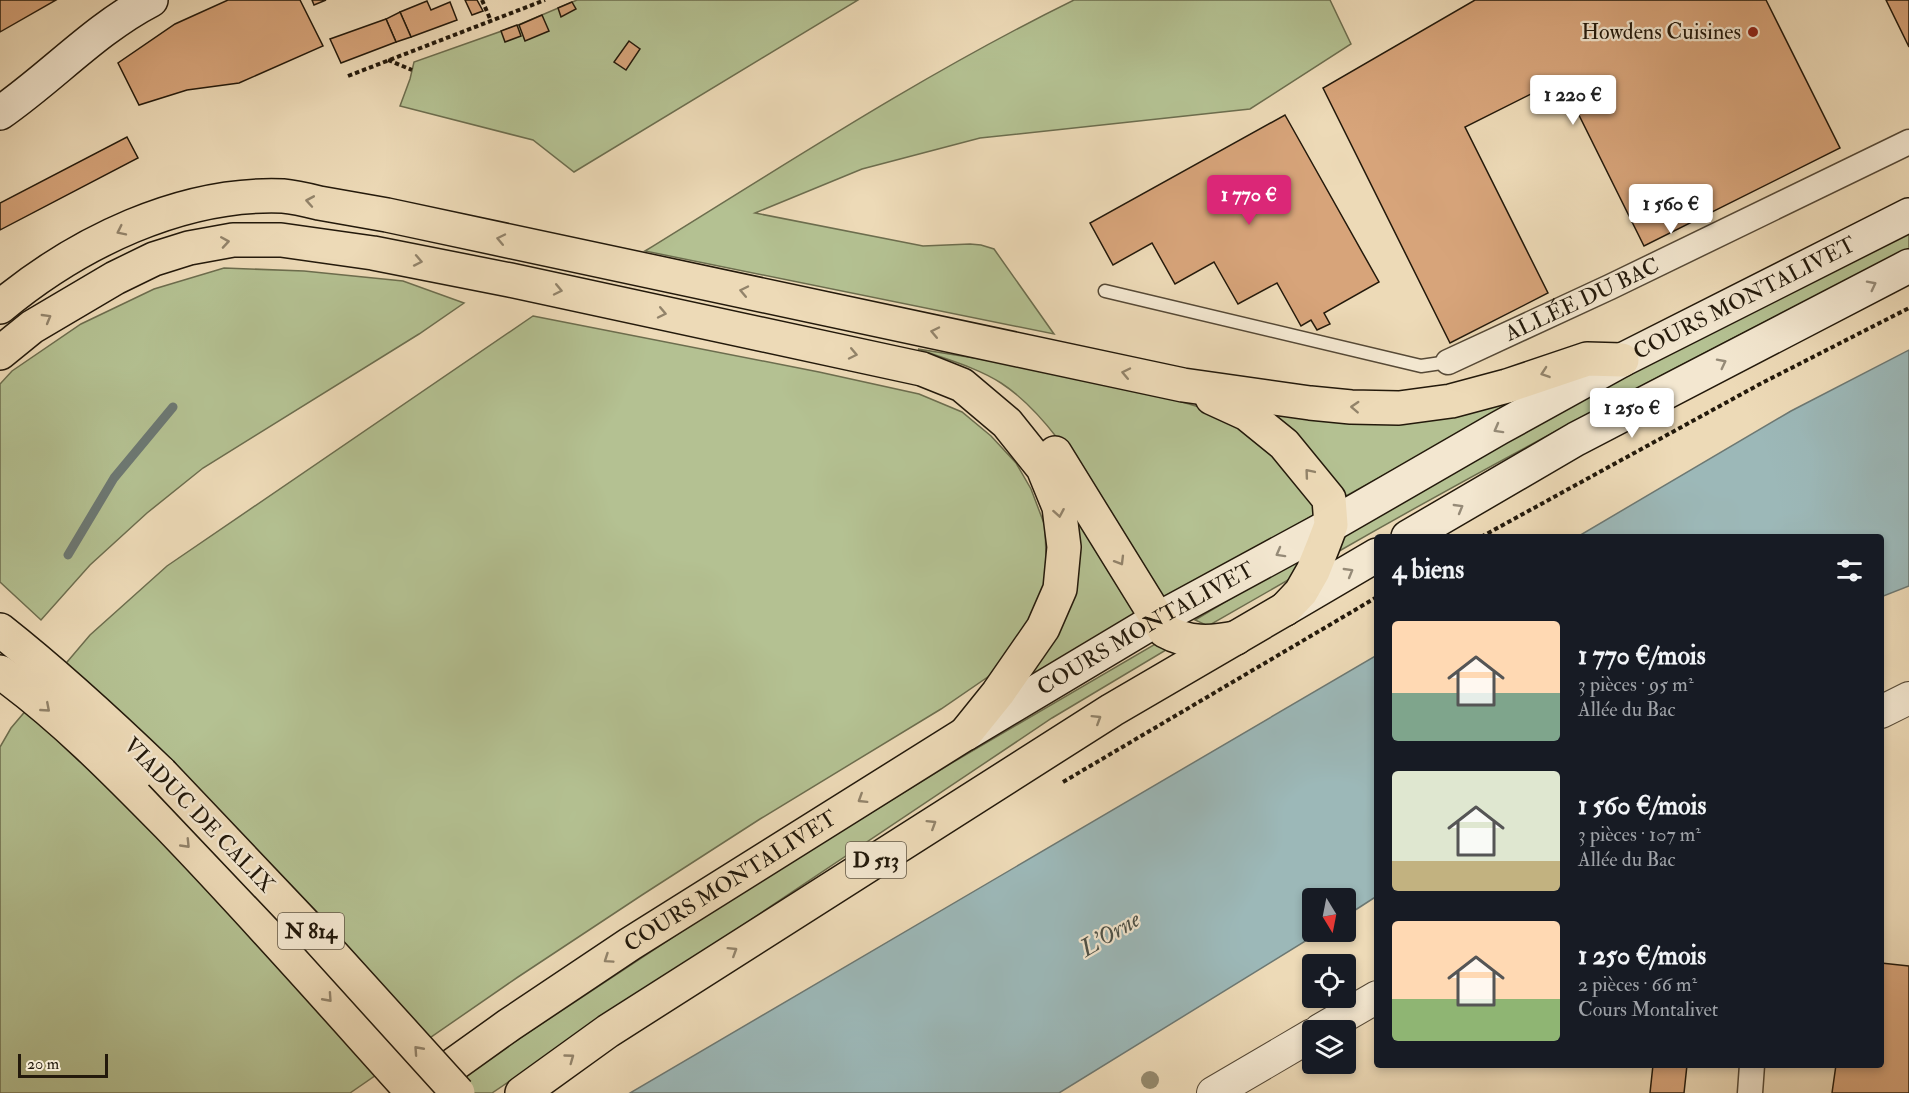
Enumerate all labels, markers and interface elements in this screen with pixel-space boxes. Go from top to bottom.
place label: Howdens Cuisines [1581,18,1741,46]
marker: Howdens Cuisines [1746,25,1760,39]
pin: 1 220 € [1518,75,1628,126]
text: 1 220 € [1544,82,1602,107]
pin: 1 770 € [1194,175,1304,226]
text: 1 770 € [1221,182,1277,207]
pin: 1 560 € [1616,184,1726,235]
text: 1 560 € [1643,191,1699,216]
one-way arrow [305,195,315,208]
one-way arrow [116,224,127,235]
street label: COURS MONTALIVET [1628,230,1861,366]
one-way arrow [496,233,506,246]
one-way arrow [219,236,229,249]
street label: ALLÉE DU BAC [1500,251,1664,348]
one-way arrow [412,254,422,267]
one-way arrow [1866,281,1877,292]
one-way arrow [552,283,562,296]
one-way arrow [740,285,750,298]
one-way arrow [657,306,667,319]
one-way arrow [41,314,51,326]
one-way arrow [930,326,940,339]
one-way arrow [848,347,858,360]
one-way arrow [1716,359,1727,371]
one-way arrow [1540,366,1551,379]
one-way arrow [1121,367,1131,380]
pin: 1 250 € [1577,388,1687,439]
text: 1 250 € [1604,395,1660,420]
one-way arrow [1350,400,1359,413]
one-way arrow [1493,422,1504,433]
one-way arrow [1306,469,1317,480]
one-way arrow [1453,503,1463,515]
one-way arrow [1053,509,1065,518]
one-way arrow [1276,546,1286,557]
text: 4 biens [1392,554,1464,586]
icon: filters [1833,554,1866,587]
street label: COURS MONTALIVET [1032,555,1260,702]
one-way arrow [1113,555,1125,565]
one-way arrow [1343,567,1353,579]
text: 1 770 €/mois [1578,640,1706,672]
icon: home [1440,645,1512,717]
text: 3 pièces · 95 m² [1578,672,1694,697]
text: Allée du Bac [1578,697,1676,722]
one-way arrow [39,701,49,712]
one-way arrow [1091,715,1101,727]
street label: VIADUC DE CALIX [118,731,280,899]
text: 1 560 €/mois [1578,790,1706,822]
one-way arrow [858,791,868,803]
icon: home [1440,795,1512,867]
street label: COURS MONTALIVET [619,804,842,958]
one-way arrow [926,820,937,831]
text: 3 pièces · 107 m² [1578,822,1701,847]
one-way arrow [178,836,189,847]
road number: D 513 [846,842,906,878]
text: Allée du Bac [1578,847,1676,872]
north arrow [1302,888,1356,942]
map controls [1302,888,1356,1074]
water label: L'Orne [1073,903,1147,965]
road number: N 814 [278,913,344,949]
text: 1 250 €/mois [1578,940,1706,972]
icon: home [1440,945,1512,1017]
one-way arrow [726,948,737,959]
one-way arrow [604,952,615,963]
button: locate [1302,954,1356,1008]
text: 2 pièces · 66 m² [1578,972,1697,997]
one-way arrow [321,991,332,1002]
text: Cours Montalivet [1578,997,1718,1022]
button: layers [1302,1020,1356,1074]
one-way arrow [414,1046,425,1056]
scale bar [18,1051,108,1078]
text: 20 m [27,1054,59,1074]
one-way arrow [563,1055,574,1066]

